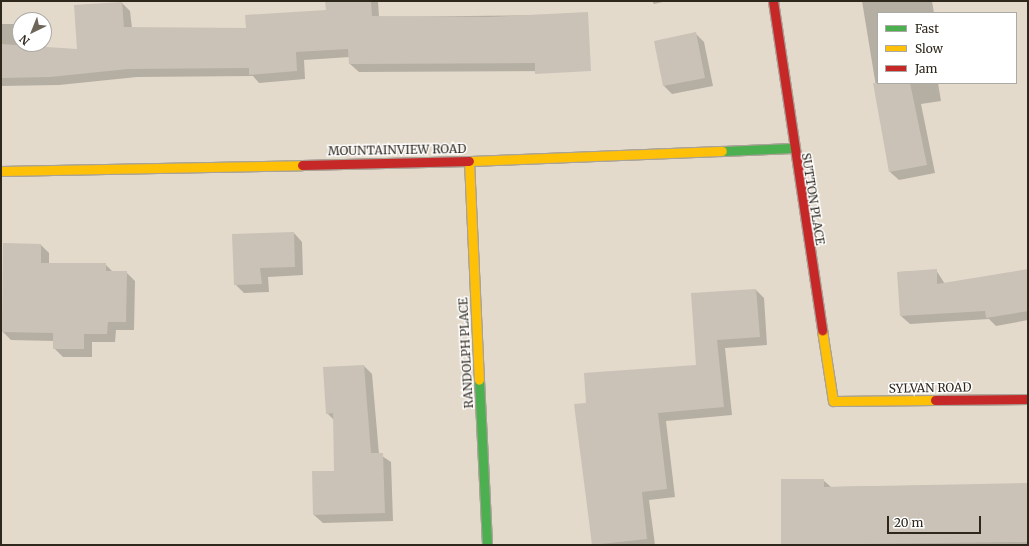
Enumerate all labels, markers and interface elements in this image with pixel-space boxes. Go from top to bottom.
north arrow [12,12,52,52]
legend [877,12,1017,84]
text: Fast [915,21,939,36]
text: N [17,32,32,48]
text: Slow [915,41,943,56]
text: Jam [915,61,937,76]
street label: MOUNTAINVIEW ROAD [328,142,466,158]
street label: SUTTON PLACE [799,152,827,246]
street label: RANDOLPH PLACE [456,297,476,409]
street label: SYLVAN ROAD [889,380,971,396]
scale bar [889,508,983,534]
text: 20 m [894,515,923,530]

